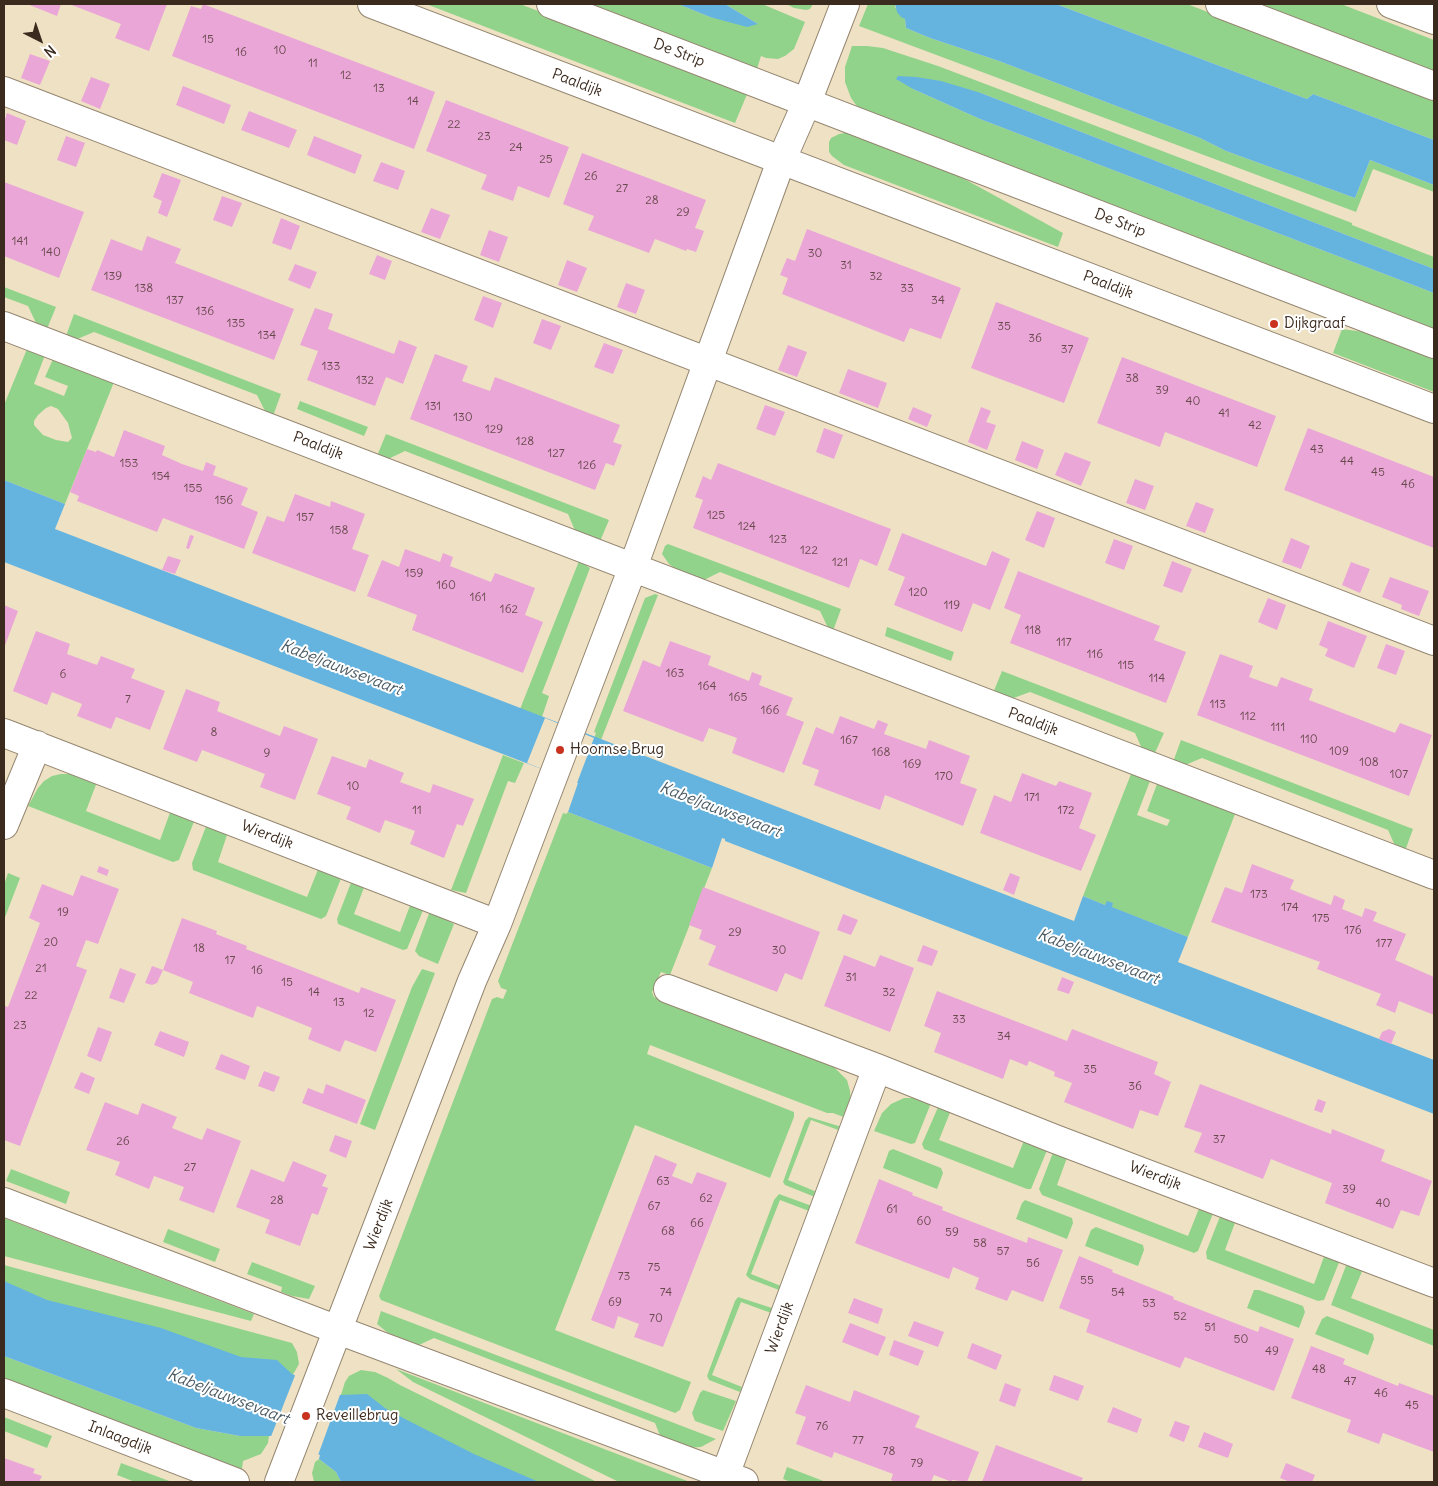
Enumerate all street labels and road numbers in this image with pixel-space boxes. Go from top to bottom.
street label: De Strip [651,35,707,71]
street label: Paaldijk [549,65,605,101]
street label: De Strip [1092,205,1148,241]
street label: Paaldijk [1080,267,1136,303]
street label: Paaldijk [290,428,346,464]
street label: Paaldijk [1005,704,1061,740]
street label: Wierdijk [238,817,296,853]
street label: Wierdijk [1126,1158,1184,1194]
street label: Wierdijk [361,1196,397,1254]
street label: Wierdijk [762,1299,798,1357]
street label: Inlaagdijk [85,1418,155,1458]

